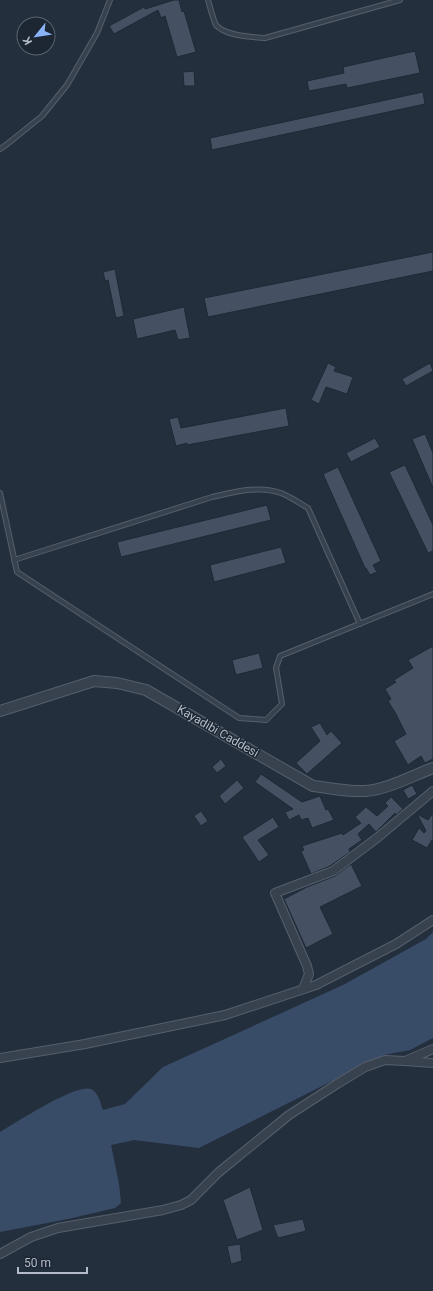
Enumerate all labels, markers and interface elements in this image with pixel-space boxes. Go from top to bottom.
north arrow [16,16,56,56]
text: K [20,34,35,47]
street label: Kayadibi Caddesi [175,702,261,760]
scale bar [18,1249,87,1275]
text: 50 m [24,1256,51,1270]

